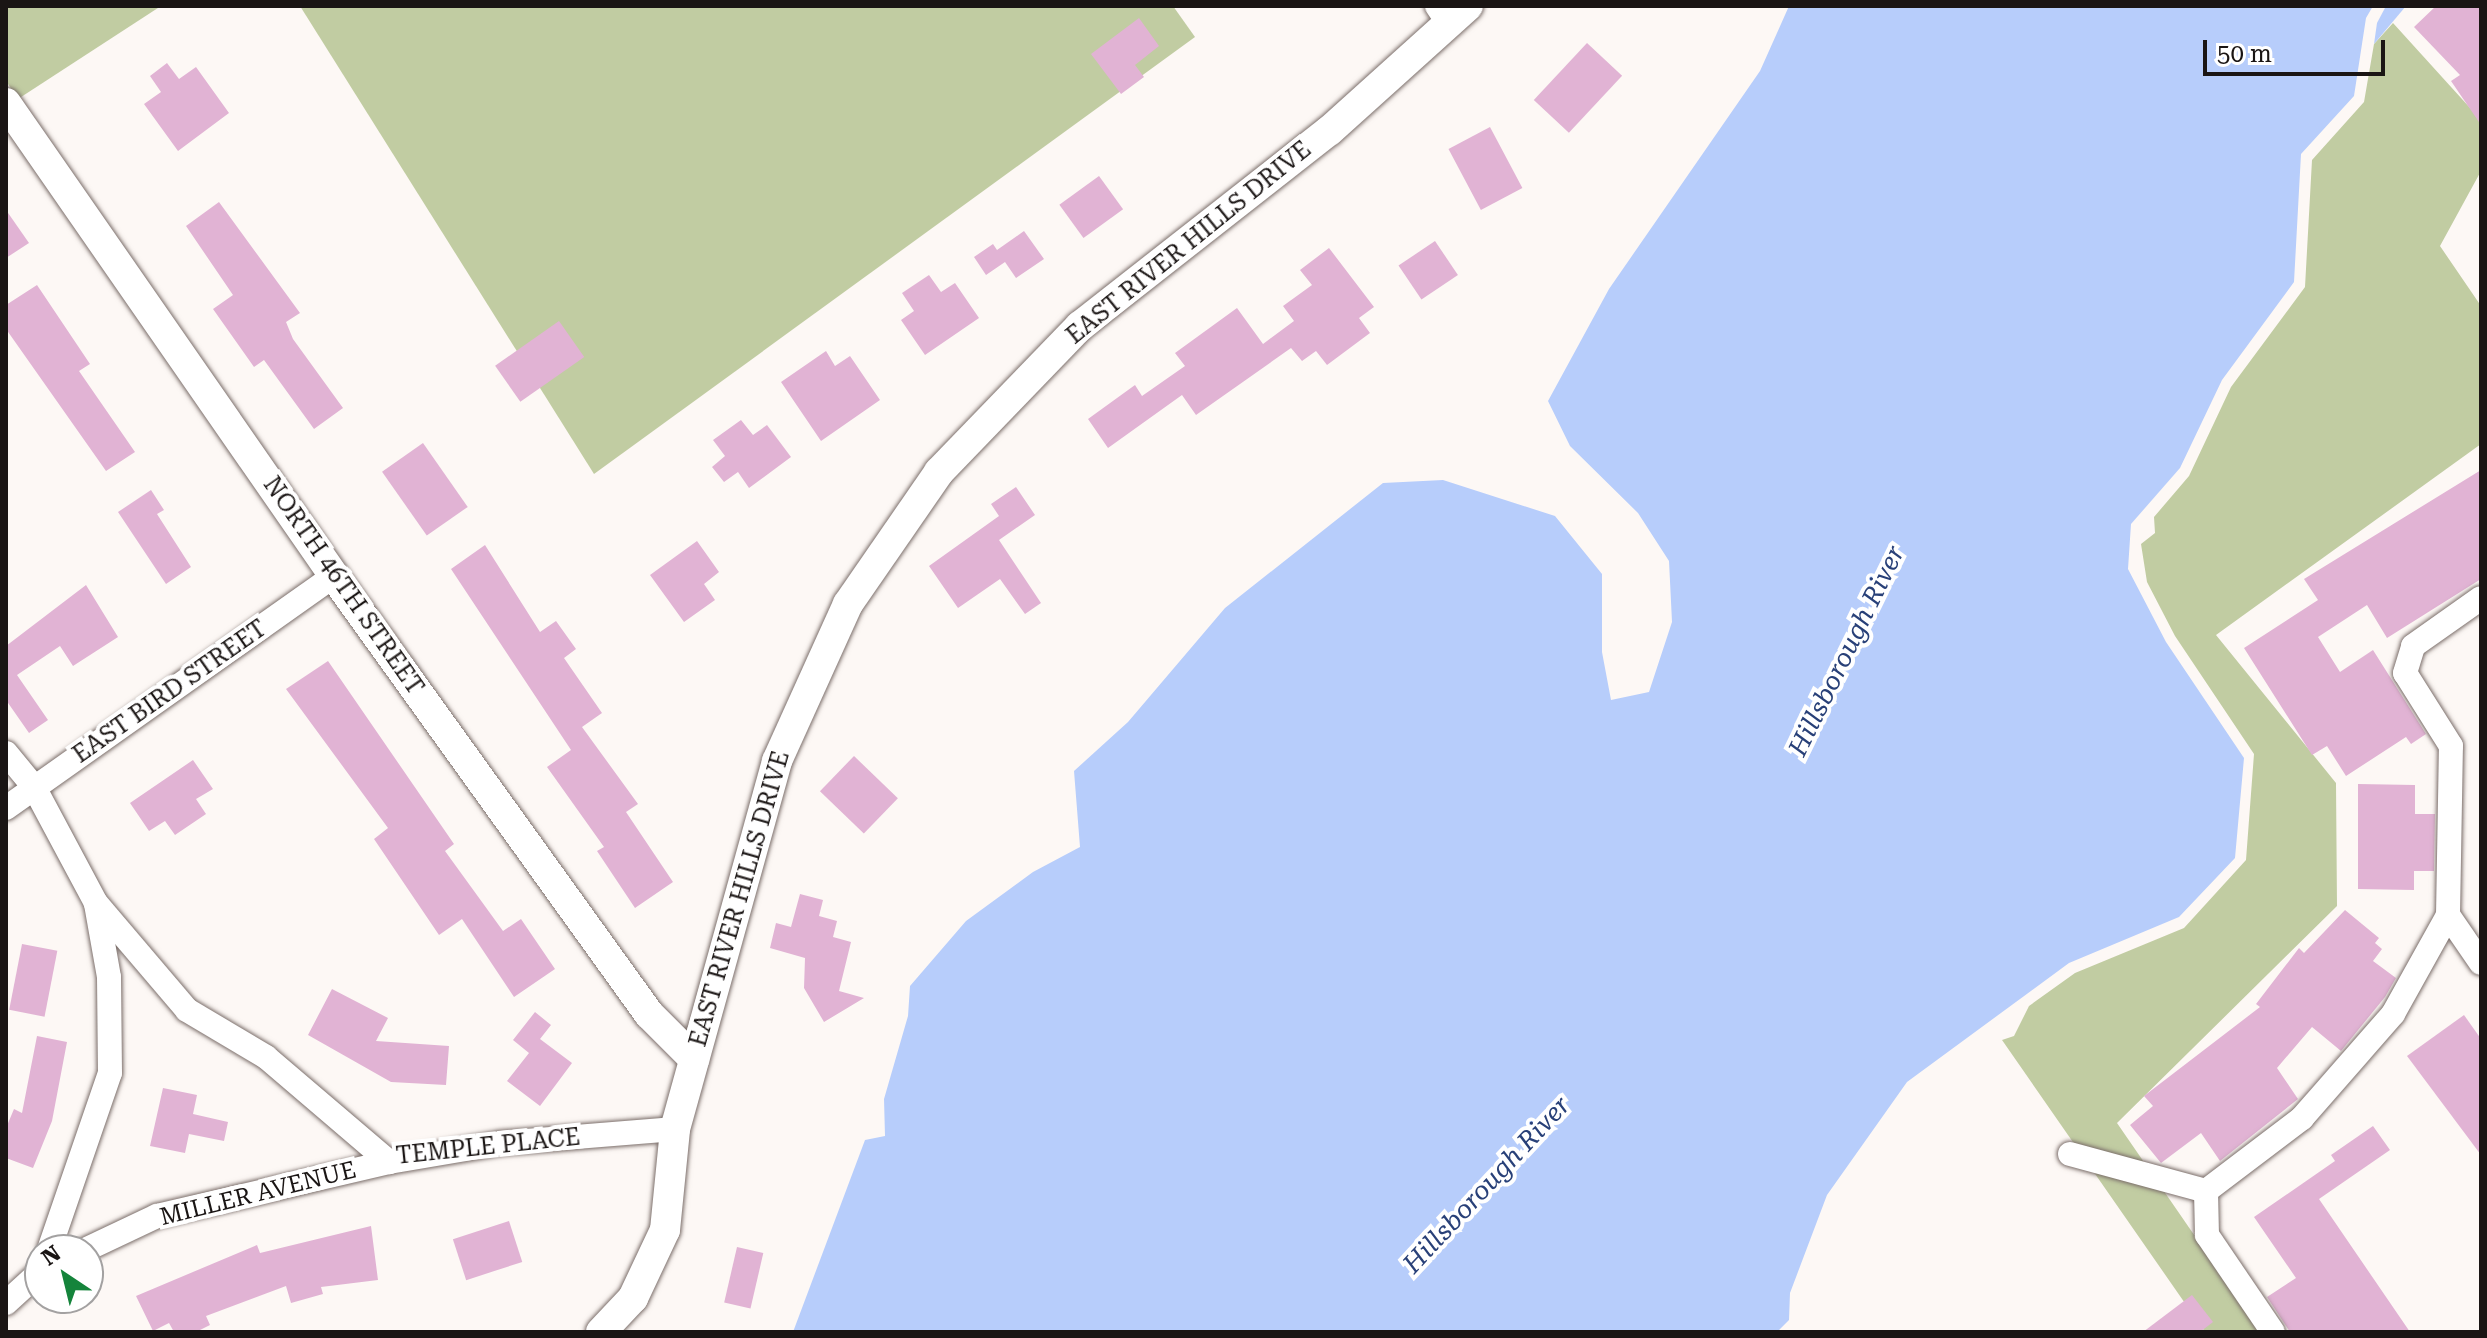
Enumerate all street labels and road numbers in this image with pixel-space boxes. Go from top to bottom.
street label: EAST RIVER HILLS DRIVE [1061,136,1317,350]
street label: NORTH 46TH STREET [257,471,429,701]
street label: EAST BIRD STREET [68,614,272,770]
street label: EAST RIVER HILLS DRIVE [684,748,796,1050]
street label: TEMPLE PLACE [394,1123,582,1171]
street label: MILLER AVENUE [157,1156,359,1232]

